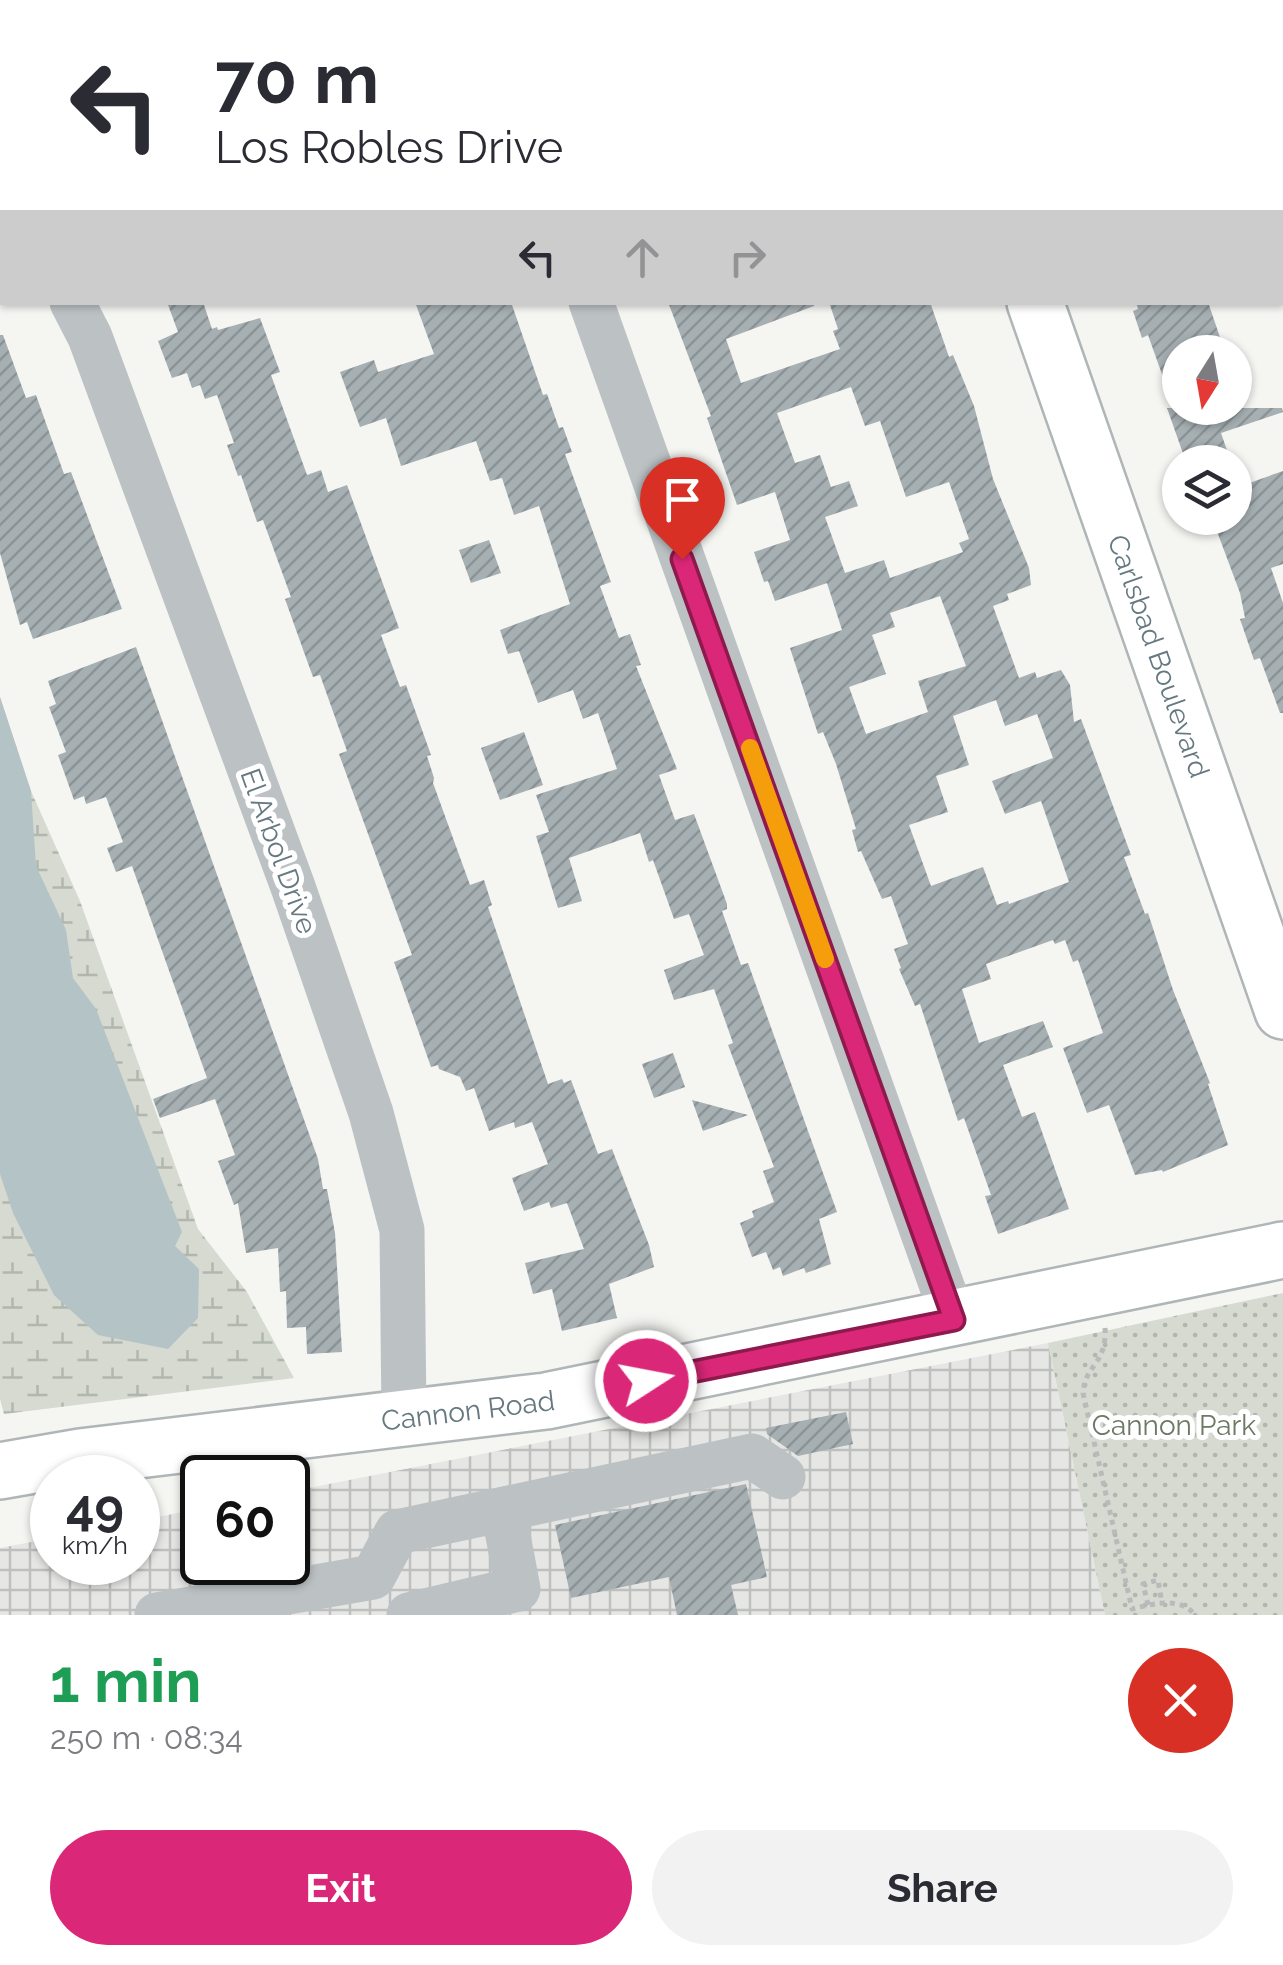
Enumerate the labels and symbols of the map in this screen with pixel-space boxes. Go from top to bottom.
north arrow [1162,335,1252,425]
pin [640,457,725,560]
street label: Carlsbad Boulevard [1101,530,1216,782]
street label: El Arbol Drive [233,764,324,938]
position arrow [594,1329,698,1433]
street label: Cannon Road [379,1384,557,1438]
park label: Cannon Park [1092,1409,1256,1442]
speed limit sign: 60 [180,1455,310,1585]

